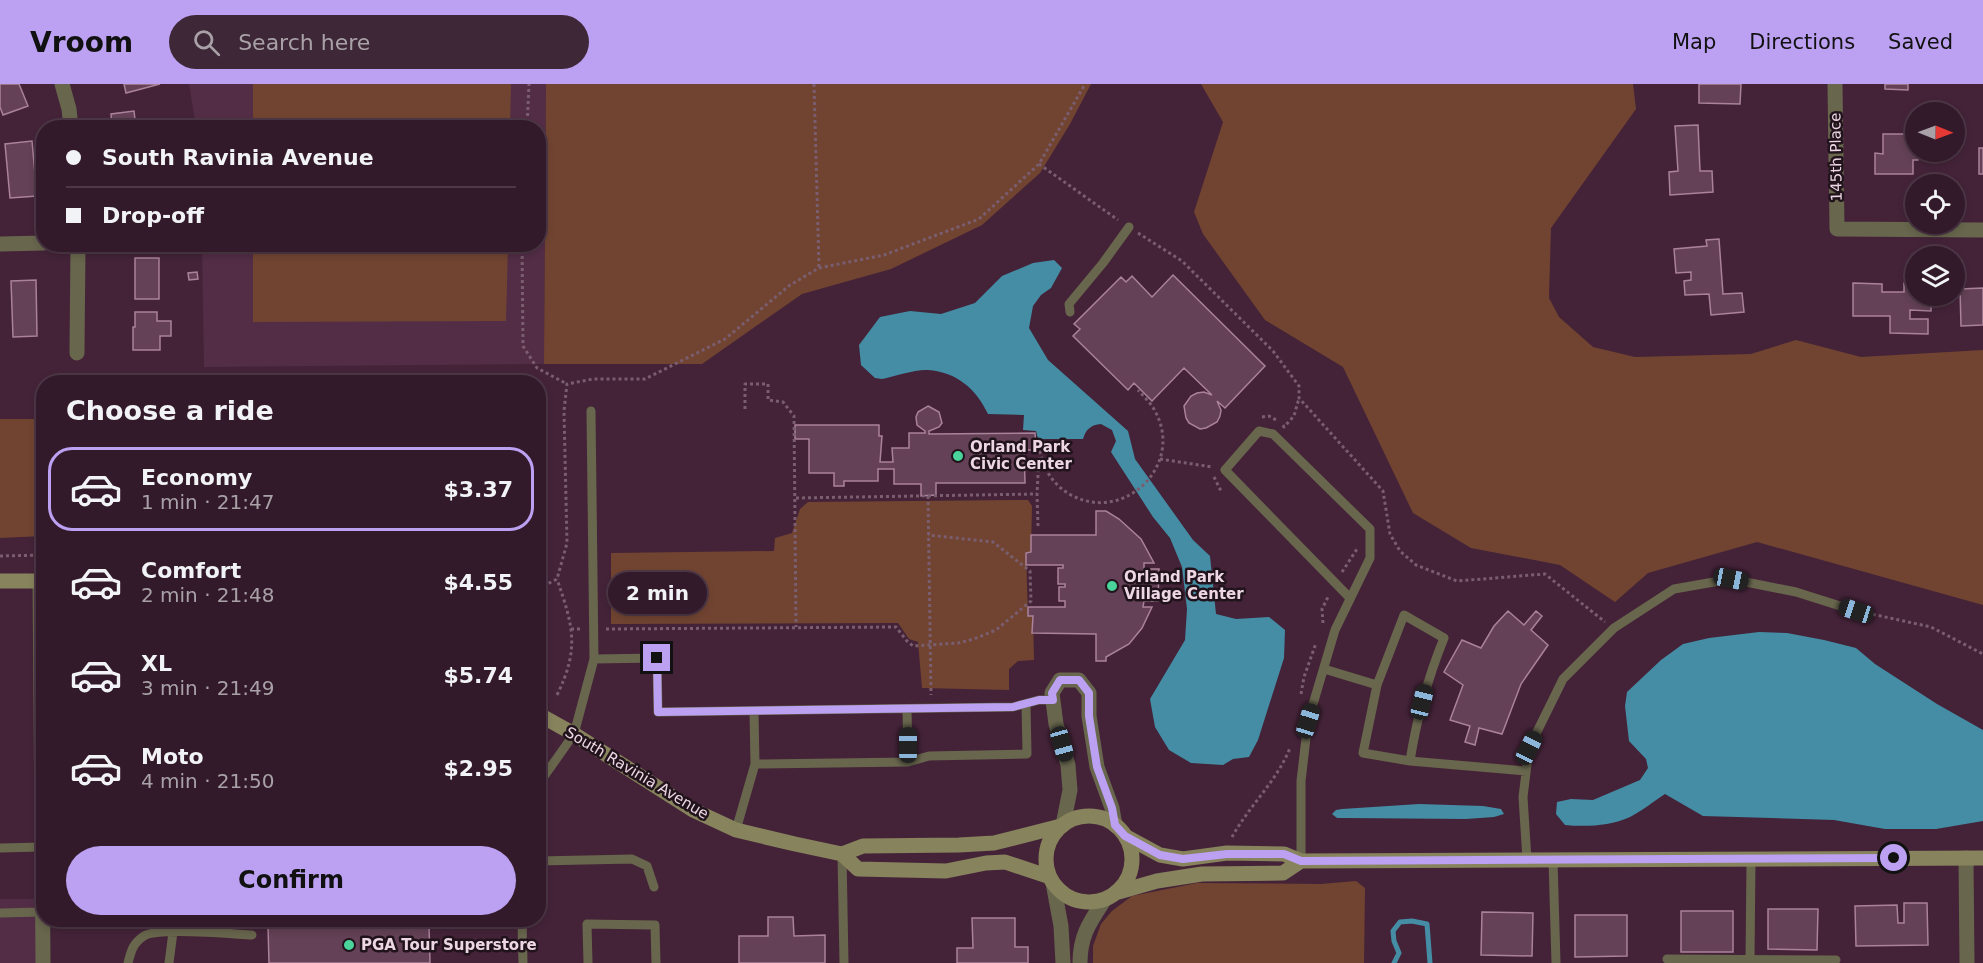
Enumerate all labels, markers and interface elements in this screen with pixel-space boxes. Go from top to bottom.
search box [169,15,589,69]
text: Vroom [30,26,133,59]
icon: search [190,26,223,59]
text: Search here [238,30,370,55]
text: Map [1672,30,1716,54]
text: Directions [1749,30,1855,54]
text: Saved [1888,30,1953,54]
north arrow [1905,102,1965,162]
map controls [1905,102,1965,306]
street label: 145th Place [1826,113,1846,201]
text: South Ravinia Avenue [102,145,374,170]
button: locate [1905,174,1965,234]
text: Drop-off [102,203,204,228]
button: layers [1905,246,1965,306]
text: Choose a ride [66,395,274,426]
place label: Orland Park Civic Center [970,438,1072,473]
marker: Orland Park Civic Center [951,449,965,463]
icon: car [69,462,123,516]
text: Economy [141,465,252,490]
text: $3.37 [443,477,513,502]
text: 1 min · 21:47 [141,490,275,514]
icon: car [69,555,123,609]
text: Comfort [141,558,241,583]
car [1712,567,1750,591]
place label: Orland Park Village Center [1124,568,1244,603]
text: $4.55 [443,570,513,595]
callout: 2 min [608,571,706,613]
marker: Orland Park Village Center [1105,579,1119,593]
text: 2 min [626,581,689,605]
text: 2 min · 21:48 [141,583,275,607]
car [1836,597,1876,625]
route end [643,644,670,671]
icon: car [69,648,123,702]
text: XL [141,651,172,676]
text: $5.74 [443,663,513,688]
text: 3 min · 21:49 [141,676,275,700]
car [1409,682,1435,722]
car [1294,701,1322,741]
street label: South Ravinia Avenue [562,723,712,823]
car [1048,724,1076,764]
car [899,727,917,763]
car [1513,728,1545,768]
icon: car [69,741,123,795]
text: Moto [141,744,204,769]
text: $2.95 [443,756,513,781]
text: 4 min · 21:50 [141,769,275,793]
route start [1880,844,1907,871]
button: Confirm [66,846,516,915]
place label: PGA Tour Superstore [361,936,537,954]
marker: PGA Tour Superstore [342,938,356,952]

